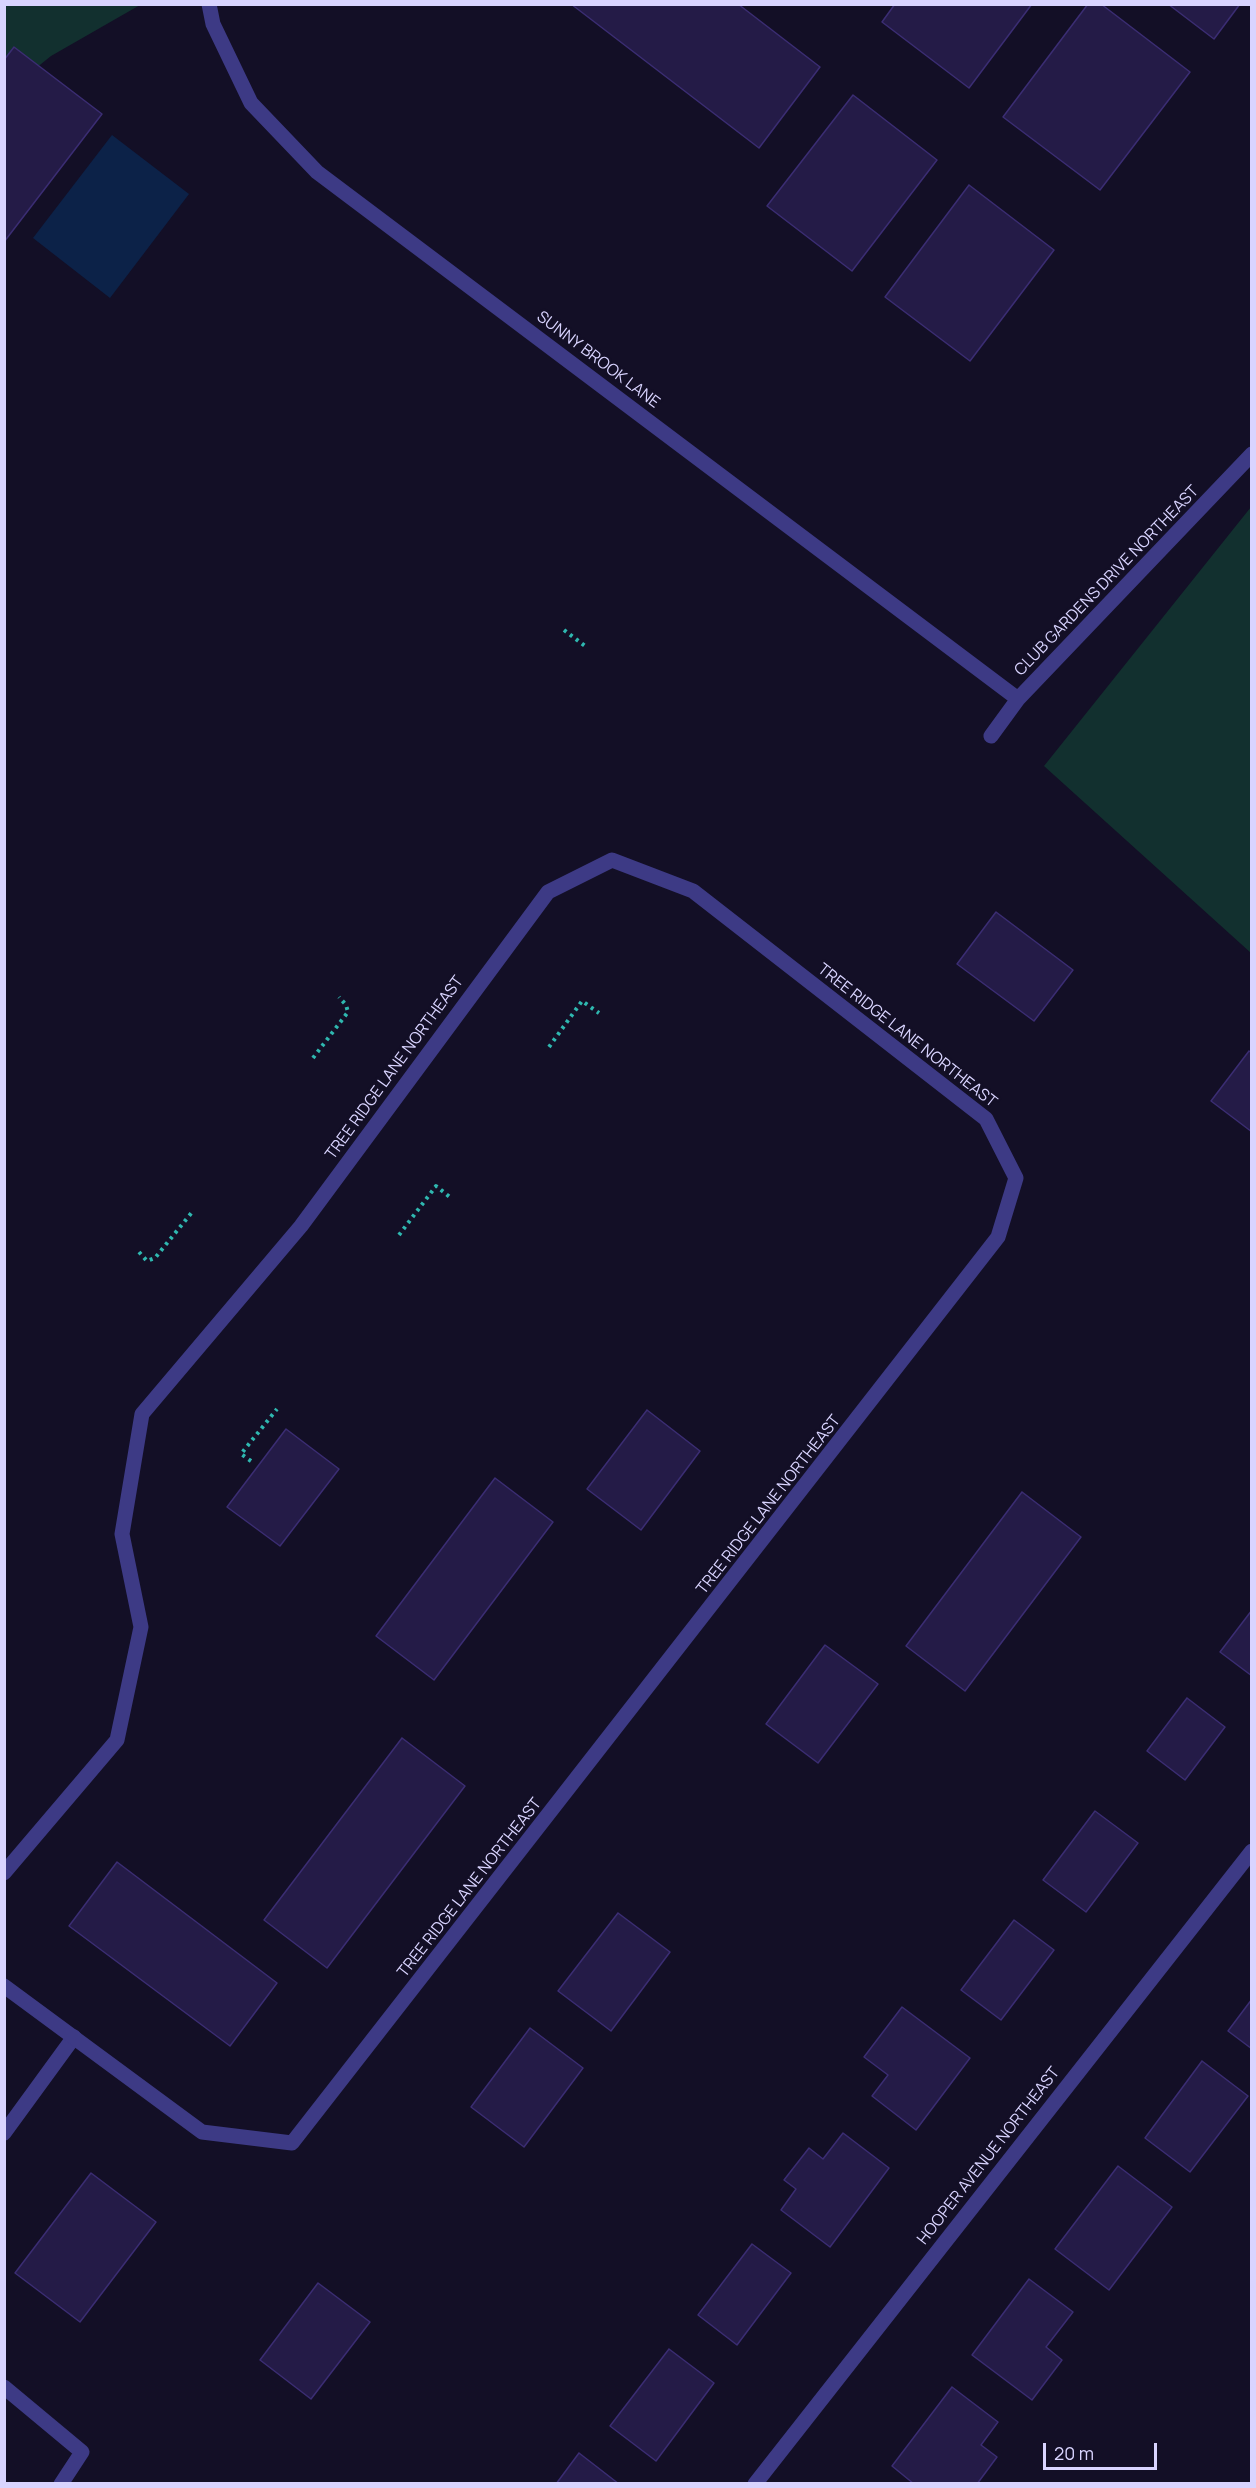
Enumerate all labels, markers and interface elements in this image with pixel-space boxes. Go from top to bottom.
street label: SUNNY BROOK LANE [533,307,663,413]
street label: CLUB GARDENS DRIVE NORTHEAST [1011,482,1203,680]
street label: TREE RIDGE LANE NORTHEAST [814,960,1000,1112]
street label: TREE RIDGE LANE NORTHEAST [322,972,468,1164]
street label: TREE RIDGE LANE NORTHEAST [693,1412,845,1598]
street label: TREE RIDGE LANE NORTHEAST [394,1795,546,1981]
street label: HOOPER AVENUE NORTHEAST [914,2063,1064,2249]
scale bar [1046,2431,1160,2469]
text: 20 m [1054,2441,1094,2465]

